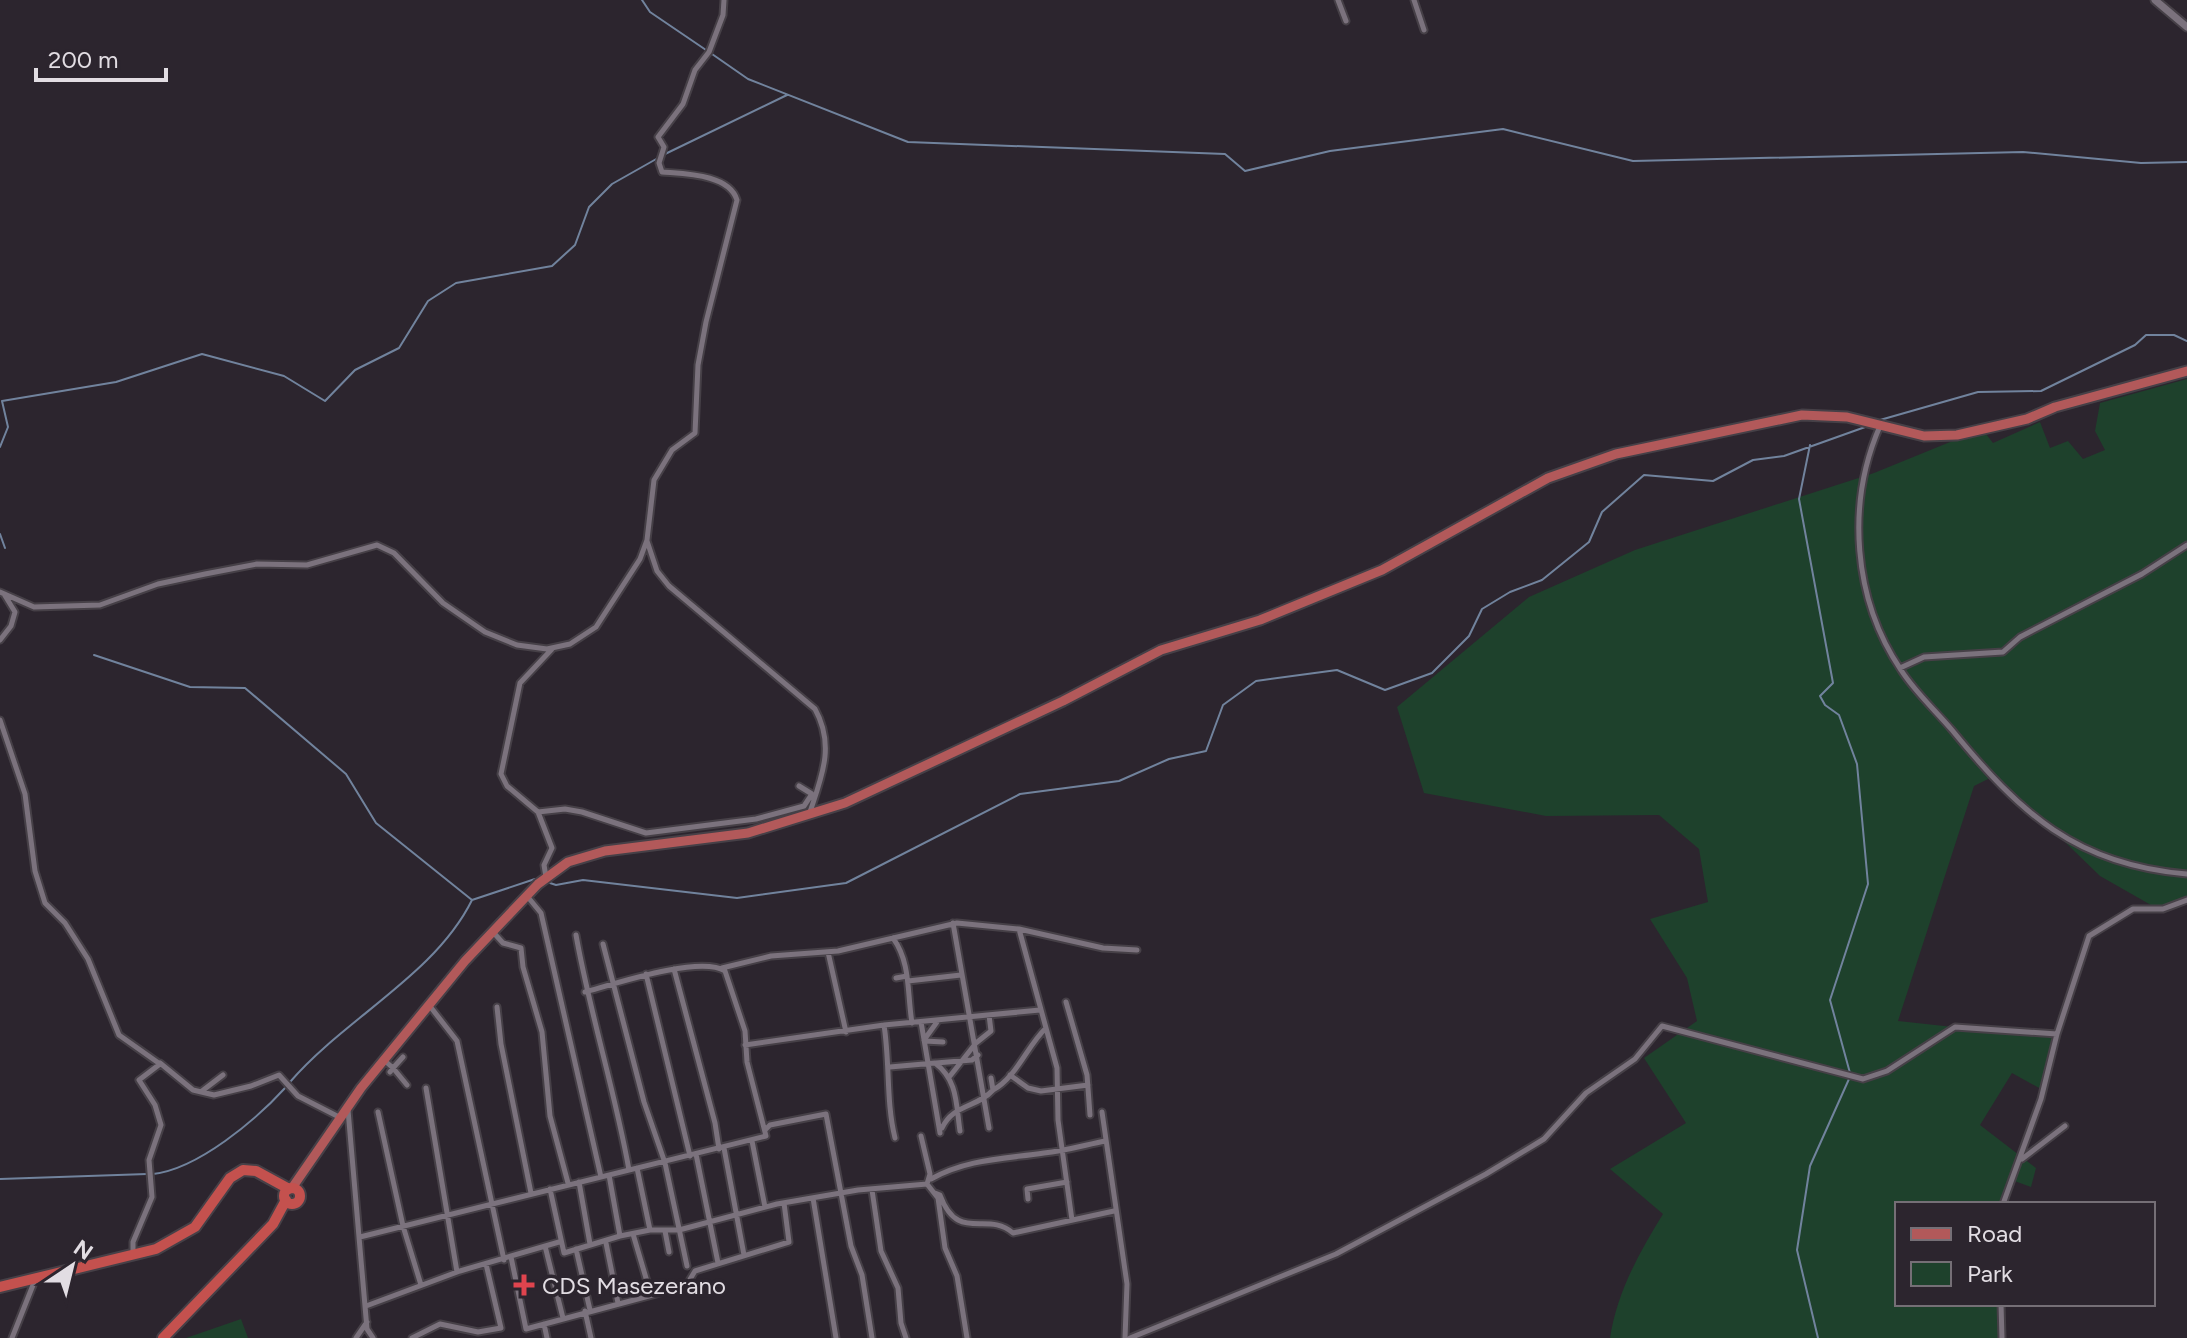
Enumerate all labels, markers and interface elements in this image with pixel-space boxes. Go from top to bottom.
scale bar [36,32,166,82]
text: 200 m [48,45,119,74]
legend [1895,1202,2155,1306]
text: Road [1967,1219,2022,1248]
north arrow [32,1226,112,1306]
text: N [68,1234,98,1266]
text: Park [1967,1259,2013,1288]
place label: CDS Masezerano [542,1271,726,1300]
marker: CDS Masezerano [513,1274,535,1296]

